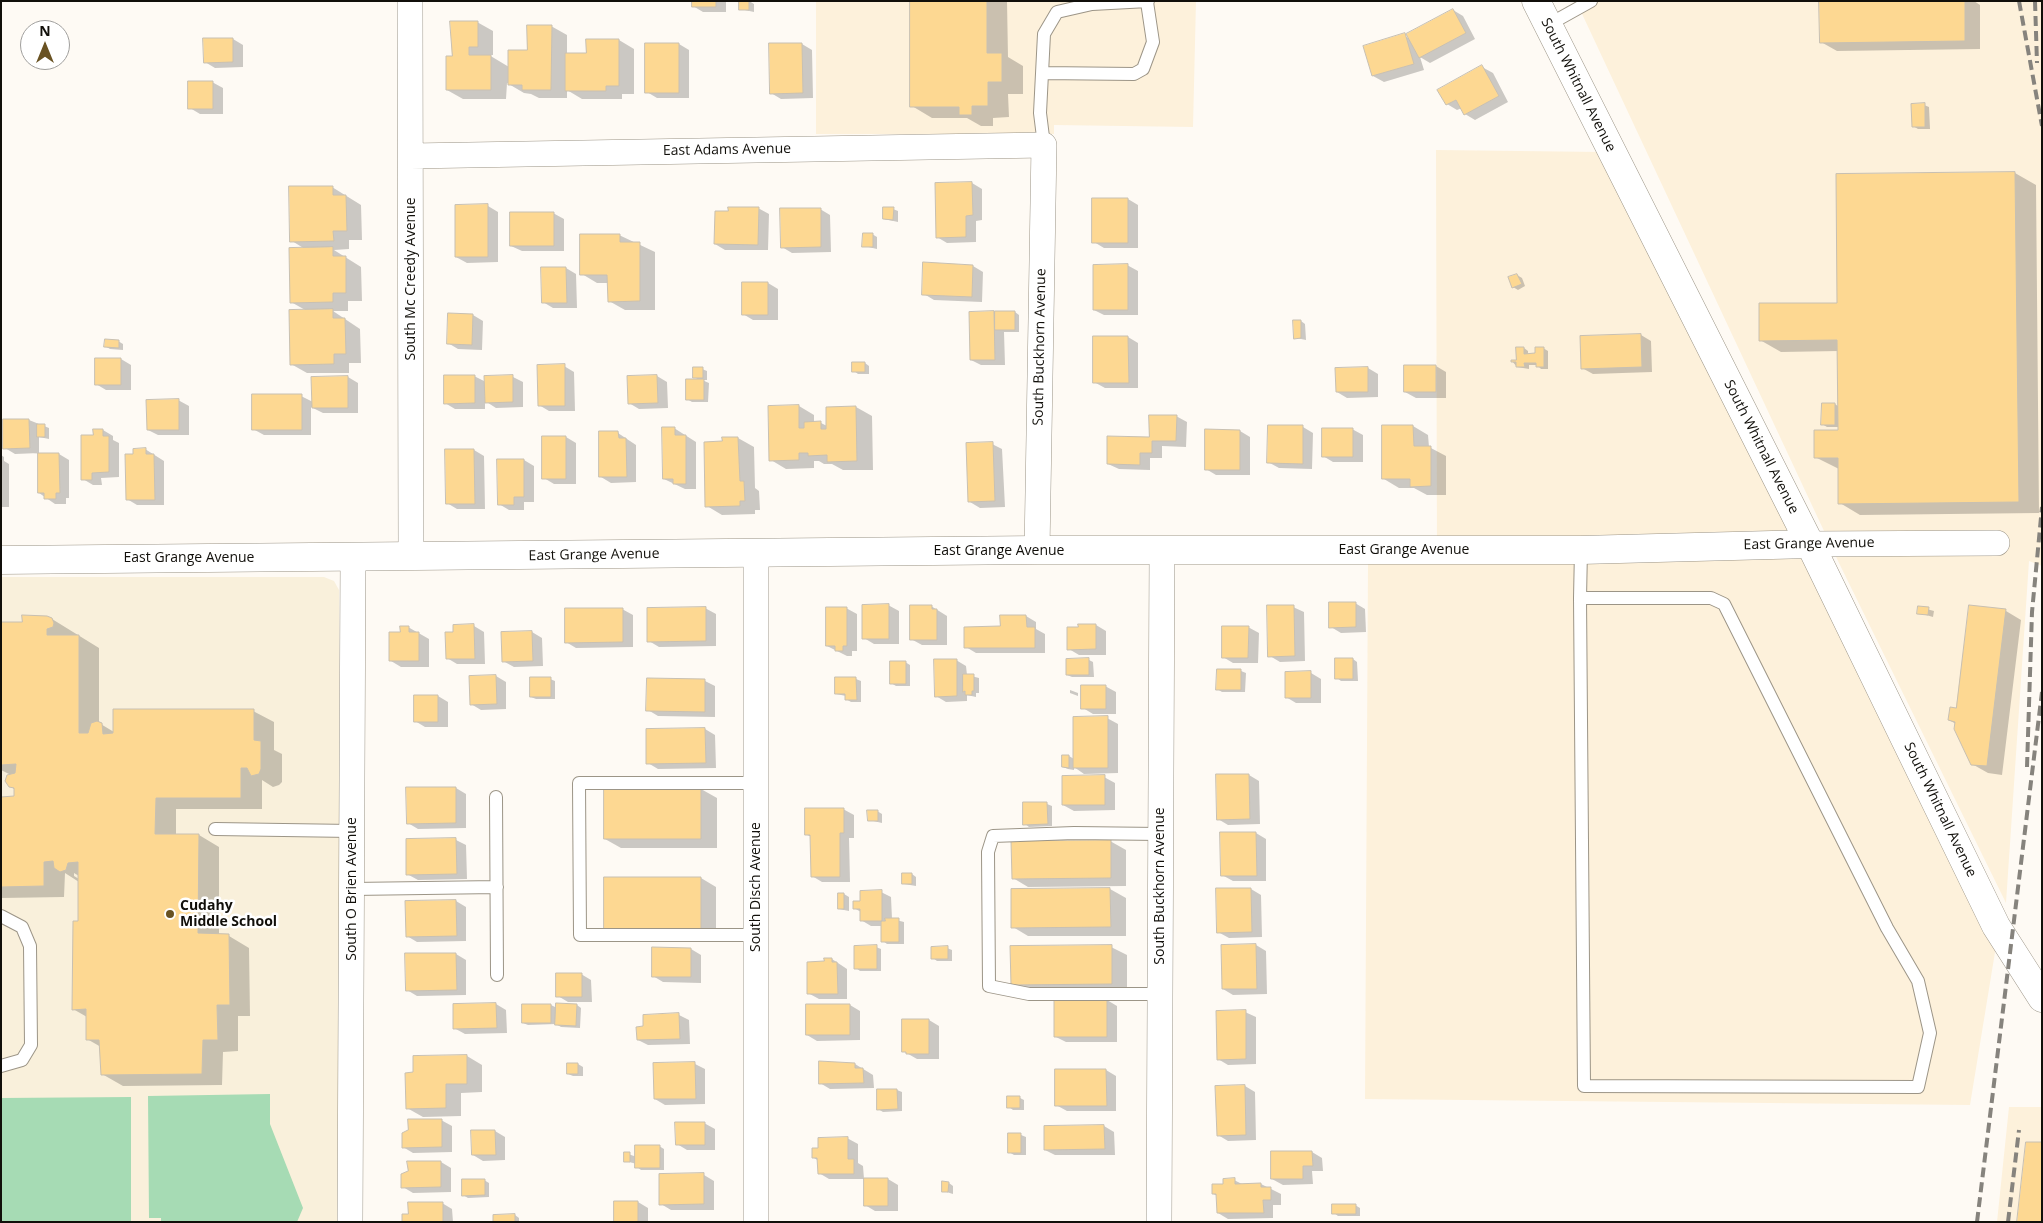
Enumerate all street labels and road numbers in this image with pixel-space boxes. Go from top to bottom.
street label: South Whitnall Avenue [1537,15,1619,155]
street label: East Adams Avenue [663,140,791,160]
street label: South Mc Creedy Avenue [403,197,419,361]
street label: South Buckhorn Avenue [1030,268,1050,426]
street label: South Whitnall Avenue [1720,377,1802,517]
street label: East Grange Avenue [1743,534,1875,554]
street label: East Grange Avenue [1339,542,1469,558]
street label: East Grange Avenue [934,543,1064,559]
street label: East Grange Avenue [528,545,660,565]
street label: East Grange Avenue [124,550,254,566]
street label: South Whitnall Avenue [1900,740,1980,880]
street label: South Buckhorn Avenue [1152,807,1168,965]
street label: South O Brien Avenue [344,817,360,961]
street label: South Disch Avenue [748,822,764,952]

